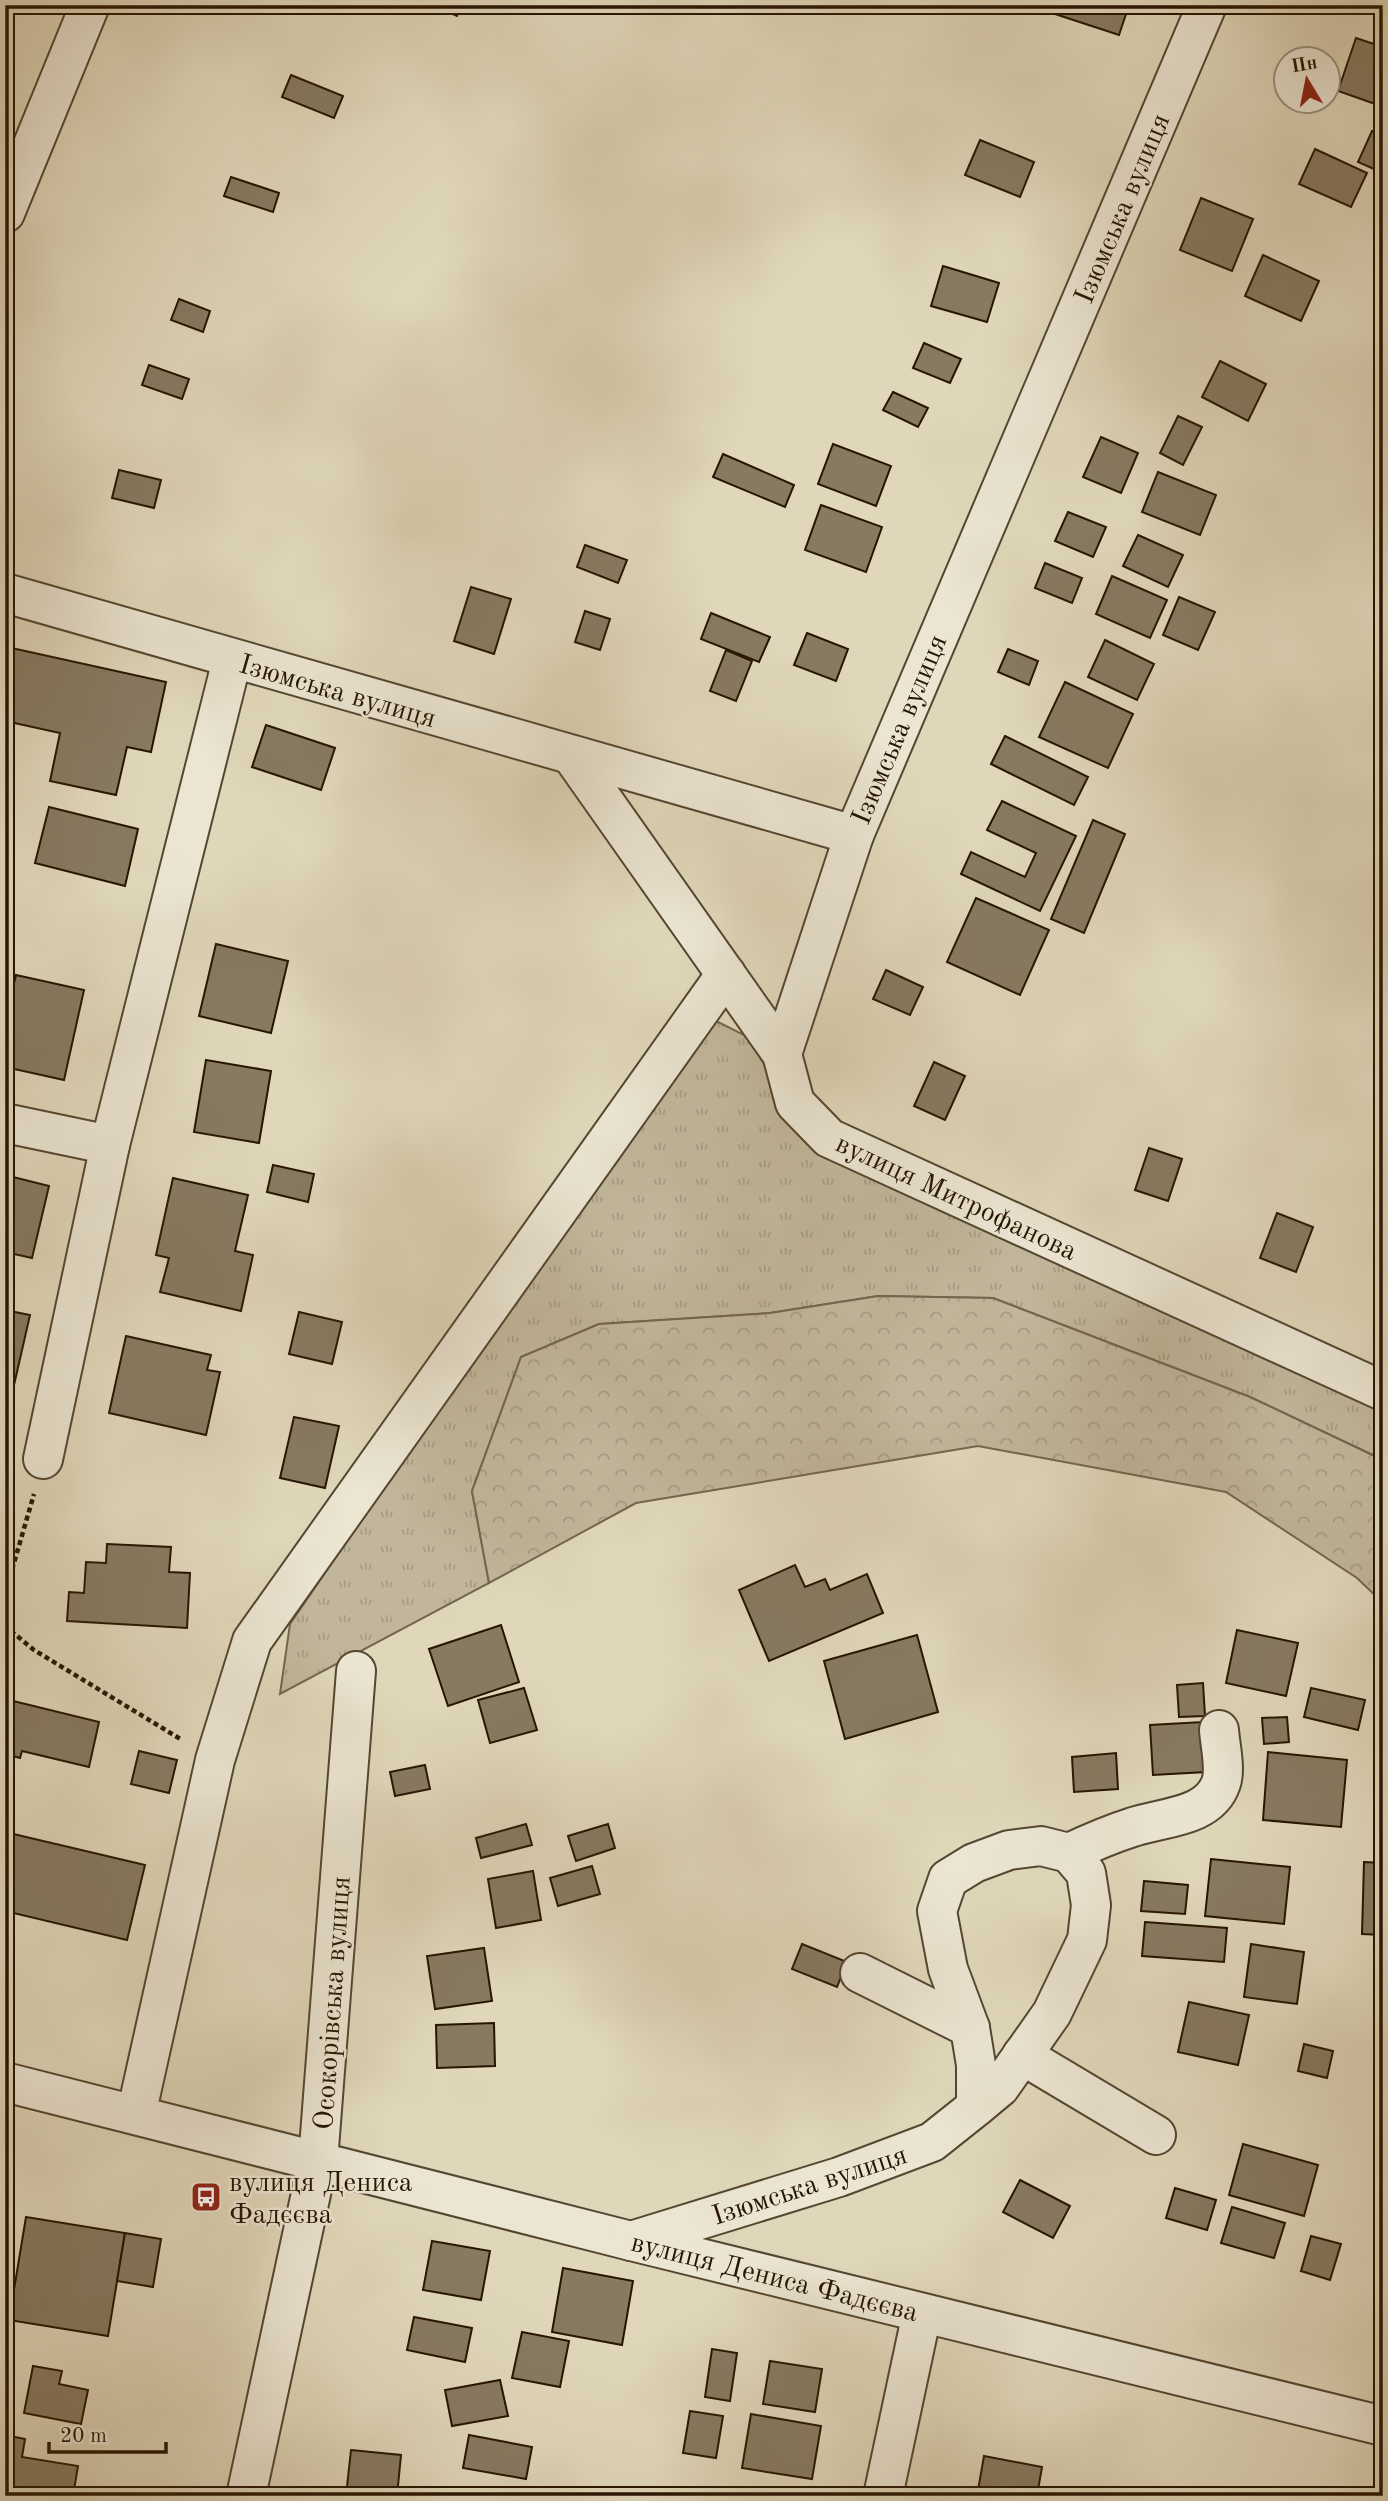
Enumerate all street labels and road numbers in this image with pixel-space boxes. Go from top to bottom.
street label: Ізюмська вулиця [1071,110,1176,308]
street label: Ізюмська вулиця [848,631,953,829]
street label: Ізюмська вулиця [236,651,439,734]
street label: вулиця Митрофанова [831,1131,1081,1267]
street label: Осокорівська вулиця [311,1875,357,2131]
street label: Ізюмська вулиця [709,2142,911,2232]
street label: вулиця Дениса Фадєєва [628,2230,921,2328]

